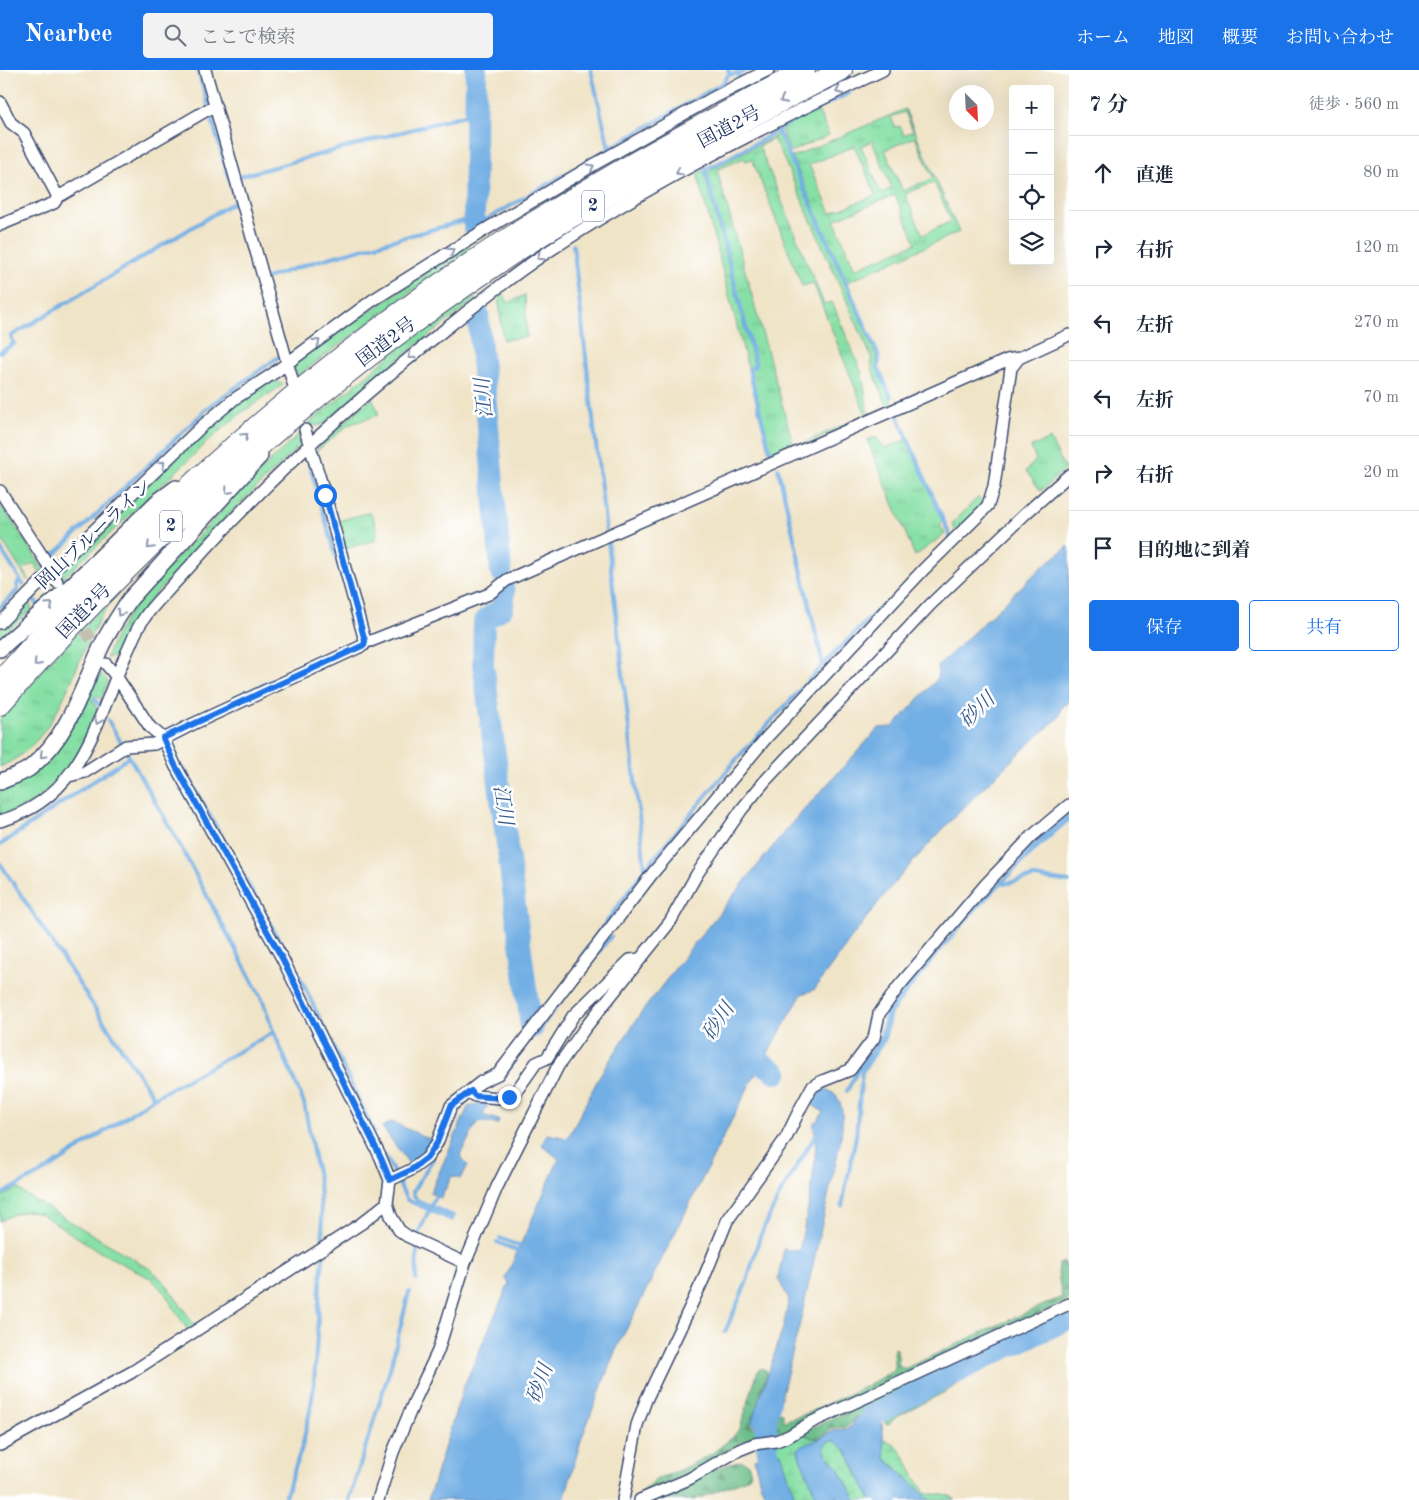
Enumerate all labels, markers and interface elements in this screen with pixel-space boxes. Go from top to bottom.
search box [143,13,493,58]
icon: search [161,21,189,49]
text: Nearbee [25,23,113,47]
text: ここで検索 [201,29,296,48]
text: ホーム [1076,29,1130,47]
text: 地図 [1158,29,1194,47]
text: 概要 [1222,29,1258,47]
text: お問い合わせ [1286,29,1394,47]
one-way arrow [835,85,844,95]
north arrow [949,85,994,130]
map controls [1009,85,1054,265]
button: + [1009,85,1054,130]
one-way arrow [779,94,788,104]
text: 7 分 [1089,95,1128,116]
text: 徒歩 · 560 m [1309,97,1399,113]
street label: 国道2号 [695,102,764,152]
button: − [1009,130,1054,175]
icon: ahead [1089,159,1117,187]
one-way arrow [585,164,594,174]
text: 80 m [1363,165,1399,181]
one-way arrow [675,166,684,176]
text: 直進 [1136,167,1174,186]
button: locate [1009,175,1054,220]
road number: 2 [582,190,604,222]
button: layers [1009,220,1054,265]
icon: right [1089,234,1117,262]
text: 120 m [1354,240,1399,256]
text: 右折 [1136,242,1174,261]
one-way arrow [446,248,455,257]
one-way arrow [536,251,546,260]
icon: left [1089,309,1117,337]
street label: 国道2号 [353,313,420,371]
text: 270 m [1354,315,1399,331]
text: 左折 [1136,317,1174,336]
one-way arrow [311,339,320,347]
one-way arrow [408,350,417,359]
water label: 江川 [471,375,497,419]
icon: left [1089,384,1117,412]
text: 70 m [1363,390,1399,406]
text: 左折 [1136,392,1174,411]
one-way arrow [239,433,248,442]
icon: right [1089,459,1117,487]
one-way arrow [157,461,166,470]
text: 20 m [1363,465,1399,481]
text: 右折 [1136,467,1174,486]
street label: 岡山ブルーライン [32,475,157,593]
route start [314,484,337,507]
one-way arrow [225,486,234,495]
road number: 2 [160,511,182,542]
icon: arrive [1089,534,1117,562]
one-way arrow [147,540,156,549]
text: 目的地に到着 [1136,542,1250,561]
street label: 国道2号 [53,580,115,643]
button: 保存 [1089,600,1239,651]
button: 共有 [1249,600,1399,651]
one-way arrow [44,602,53,611]
one-way arrow [117,607,126,617]
one-way arrow [34,657,43,666]
water label: 砂川 [955,687,1001,732]
one-way arrow [94,716,105,725]
one-way arrow [40,749,49,758]
water label: 江川 [489,784,517,828]
water label: 砂川 [698,997,740,1044]
route end [498,1086,521,1109]
water label: 砂川 [523,1359,558,1406]

